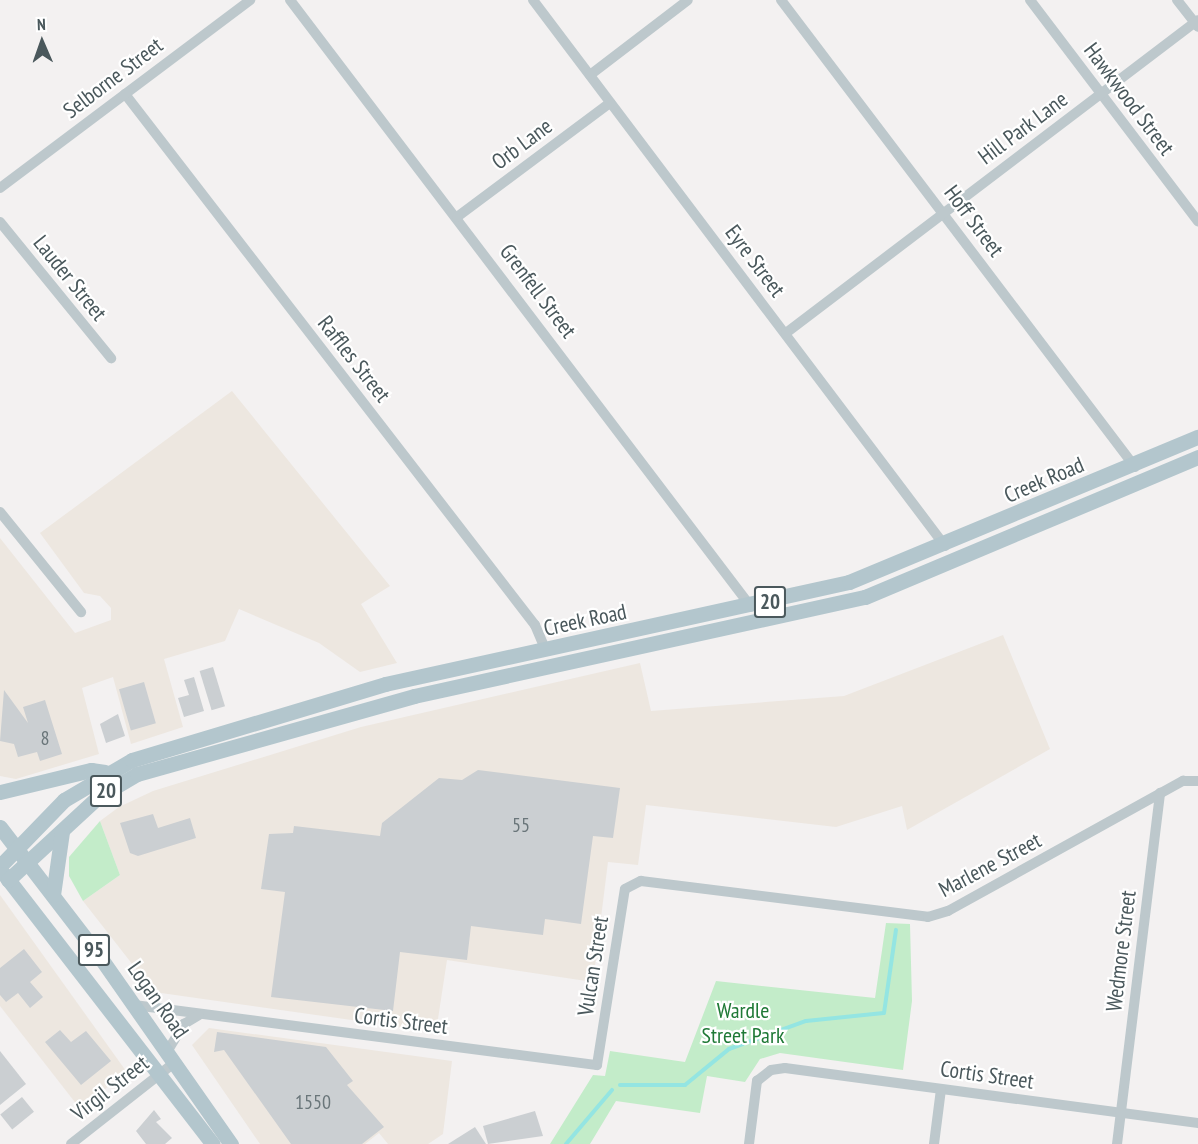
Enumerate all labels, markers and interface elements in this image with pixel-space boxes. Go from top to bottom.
north arrow [12,12,72,72]
text: N [37,14,46,34]
street label: Selborne Street [58,32,168,124]
street label: Hawkwood Street [1078,38,1180,160]
street label: Hill Park Lane [973,86,1073,170]
street label: Orb Lane [487,113,557,175]
street label: Hoff Street [939,180,1009,262]
street label: Eyre Street [719,220,791,302]
street label: Lauder Street [28,230,112,326]
street label: Grenfell Street [494,239,582,343]
street label: Raffles Street [312,311,396,407]
street label: Creek Road [1000,451,1088,509]
road number: 20 [754,584,786,620]
street label: Creek Road [541,598,629,642]
house number: 8 [41,726,49,750]
road number: 20 [90,773,122,809]
house number: 55 [512,813,530,837]
street label: Marlene Street [934,827,1046,903]
street label: Wedmore Street [1100,889,1142,1013]
street label: Vulcan Street [572,914,614,1018]
road number: 95 [78,932,110,968]
street label: Logan Road [122,956,194,1044]
park label: Wardle Street Park [702,997,784,1048]
street label: Cortis Street [353,1002,449,1040]
street label: Virgil Street [66,1050,154,1126]
street label: Cortis Street [939,1055,1035,1095]
house number: 1550 [295,1090,331,1114]

